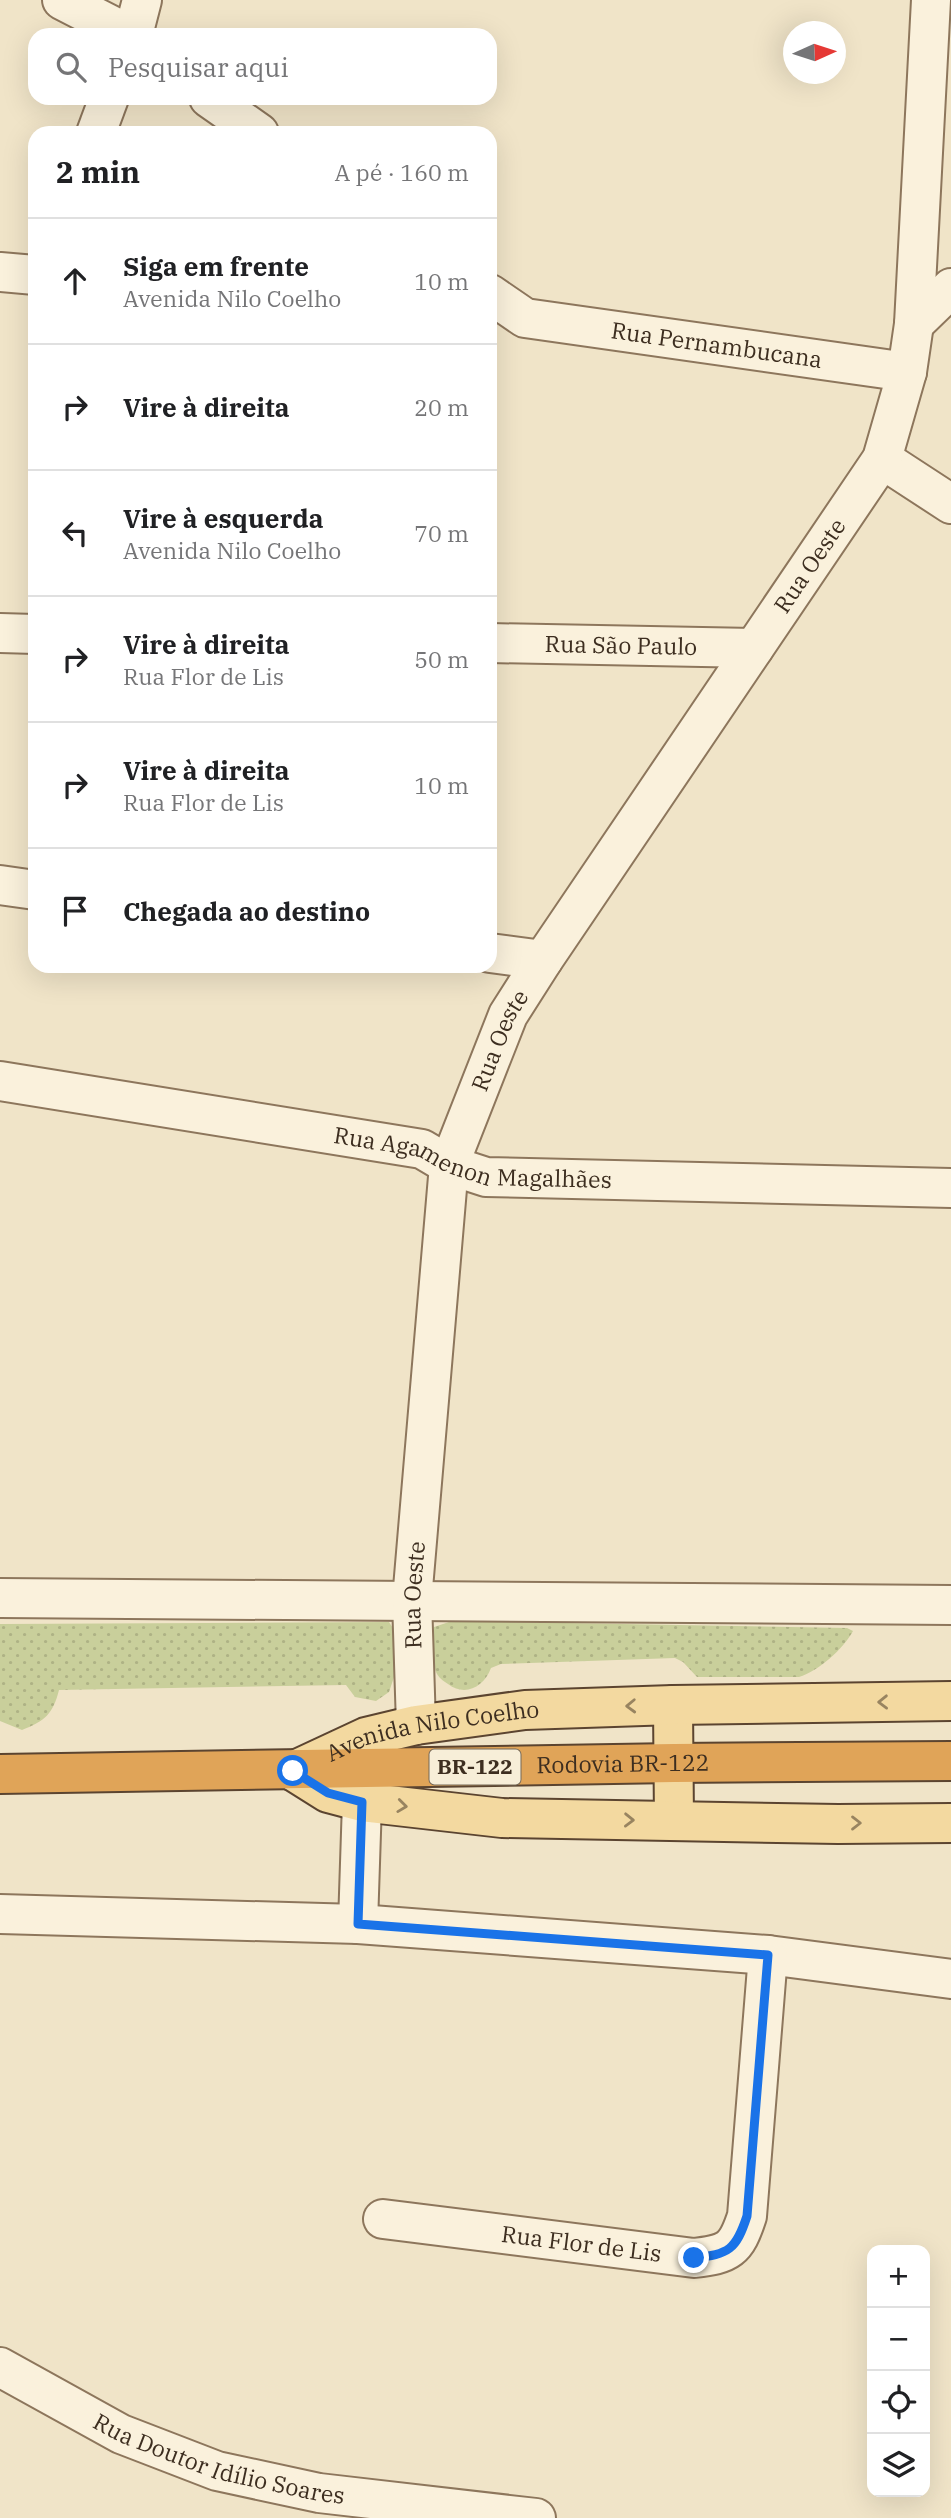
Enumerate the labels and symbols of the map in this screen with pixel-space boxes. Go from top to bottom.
north arrow [783,21,846,84]
street label: Rua Pernambucana [609,314,824,374]
street label: Rua Oeste [766,512,852,618]
street label: Rua São Paulo [544,628,698,661]
street label: Rua Oeste [464,984,534,1095]
street label: Rua Agamenon Magalhães [332,1119,612,1194]
street label: Rua Oeste [396,1540,431,1649]
street label: Avenida Nilo Coelho [321,1694,540,1768]
one-way arrow [877,1694,888,1710]
one-way arrow [625,1698,636,1714]
street label: Rodovia BR-122 [536,1747,710,1779]
road number: BR-122 [430,1750,520,1784]
route start [277,1755,308,1786]
one-way arrow [396,1799,408,1814]
one-way arrow [624,1812,635,1828]
one-way arrow [851,1816,862,1831]
street label: Rua Flor de Lis [500,2218,663,2268]
route end [678,2242,709,2273]
street label: Rua Doutor Idílio Soares [88,2406,346,2510]

